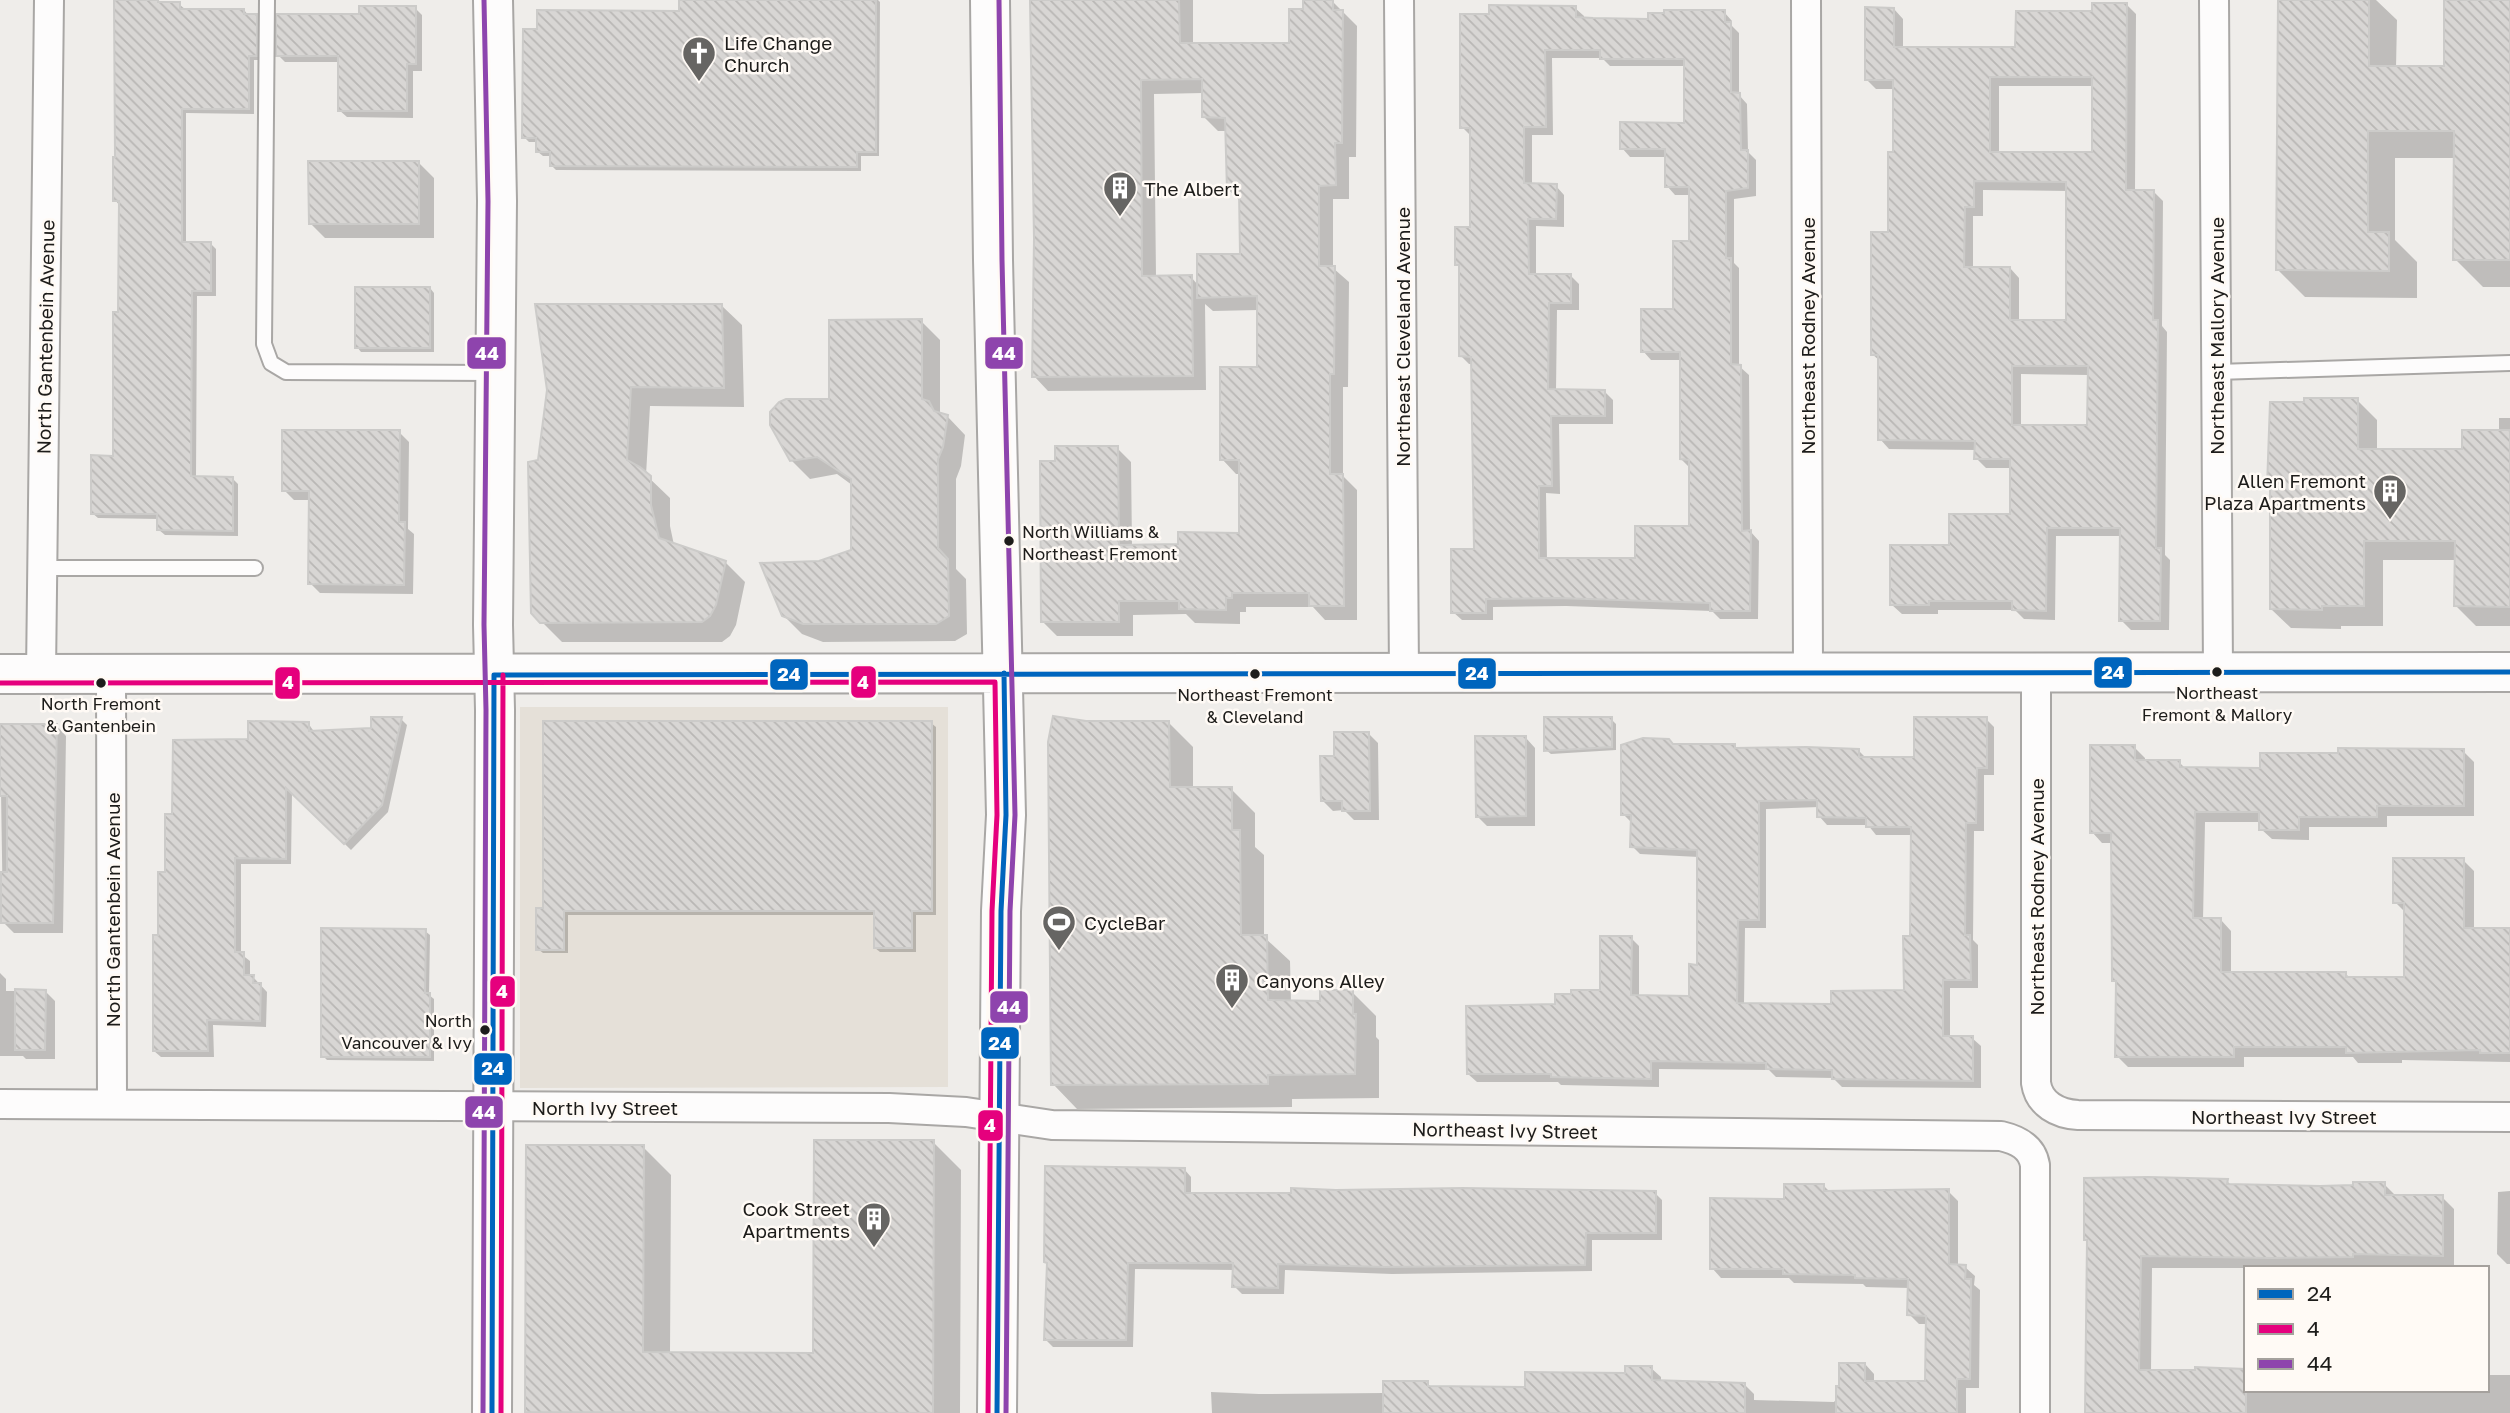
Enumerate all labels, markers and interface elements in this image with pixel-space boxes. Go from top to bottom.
place label: Life Change Church [724,31,832,76]
church icon: Life Change Church [680,34,718,83]
building icon: The Albert [1101,169,1139,218]
place label: The Albert [1144,177,1240,200]
street label: Northeast Cleveland Avenue [1391,207,1414,467]
street label: Northeast Rodney Avenue [1796,217,1819,455]
street label: Northeast Mallory Avenue [2205,217,2228,455]
street label: North Gantenbein Avenue [31,219,59,455]
line badge: 44 [466,336,507,370]
line badge: 44 [984,336,1024,370]
text: 44 [475,341,499,364]
text: 44 [992,341,1016,364]
place label: Allen Fremont Plaza Apartments [2204,469,2366,514]
building icon: Allen Fremont Plaza Apartments [2371,472,2409,521]
place label: North Williams & Northeast Fremont [1022,521,1178,564]
marker: North Williams & Northeast Fremont [1002,534,1016,548]
line badge: 24 [2093,656,2133,689]
line badge: 24 [1457,657,1497,690]
line badge: 24 [769,658,809,691]
text: 24 [2101,660,2125,683]
text: 24 [1465,661,1489,684]
text: 24 [777,662,801,685]
line badge: 4 [850,665,877,699]
marker: Northeast Fremont & Mallory [2210,665,2224,679]
line badge: 4 [274,666,301,700]
marker: Northeast Fremont & Cleveland [1248,667,1262,681]
text: 4 [282,670,294,693]
text: 4 [857,670,869,693]
marker: North Fremont & Gantenbein [94,676,108,690]
place label: Northeast Fremont & Mallory [2142,682,2293,725]
place label: Northeast Fremont & Cleveland [1177,684,1333,727]
place label: North Fremont & Gantenbein [41,693,161,736]
street label: Northeast Rodney Avenue [2025,778,2048,1016]
street label: North Gantenbein Avenue [101,793,124,1027]
sports icon: CycleBar [1040,903,1078,952]
place label: CycleBar [1084,911,1166,934]
building icon: Canyons Alley [1213,961,1251,1010]
place label: Canyons Alley [1256,969,1385,992]
line badge: 4 [489,975,516,1008]
text: 4 [496,979,508,1002]
line badge: 44 [989,990,1029,1024]
text: 44 [997,995,1021,1018]
place label: North Vancouver & Ivy [341,1010,472,1053]
marker: North Vancouver & Ivy [478,1023,492,1037]
line badge: 24 [980,1026,1020,1060]
text: 24 [988,1031,1012,1054]
line badge: 24 [473,1052,513,1086]
text: 24 [481,1056,505,1079]
line badge: 44 [464,1095,504,1129]
street label: North Ivy Street [532,1096,678,1119]
text: 44 [472,1100,496,1123]
street label: Northeast Ivy Street [2191,1105,2377,1128]
line badge: 4 [977,1109,1004,1142]
text: 4 [984,1113,996,1136]
street label: Northeast Ivy Street [1412,1117,1598,1143]
place label: Cook Street Apartments [742,1197,850,1242]
building icon: Cook Street Apartments [855,1200,893,1249]
legend [2244,1266,2489,1392]
text: 24 [2307,1280,2332,1306]
text: 4 [2307,1315,2320,1341]
text: 44 [2307,1350,2333,1376]

